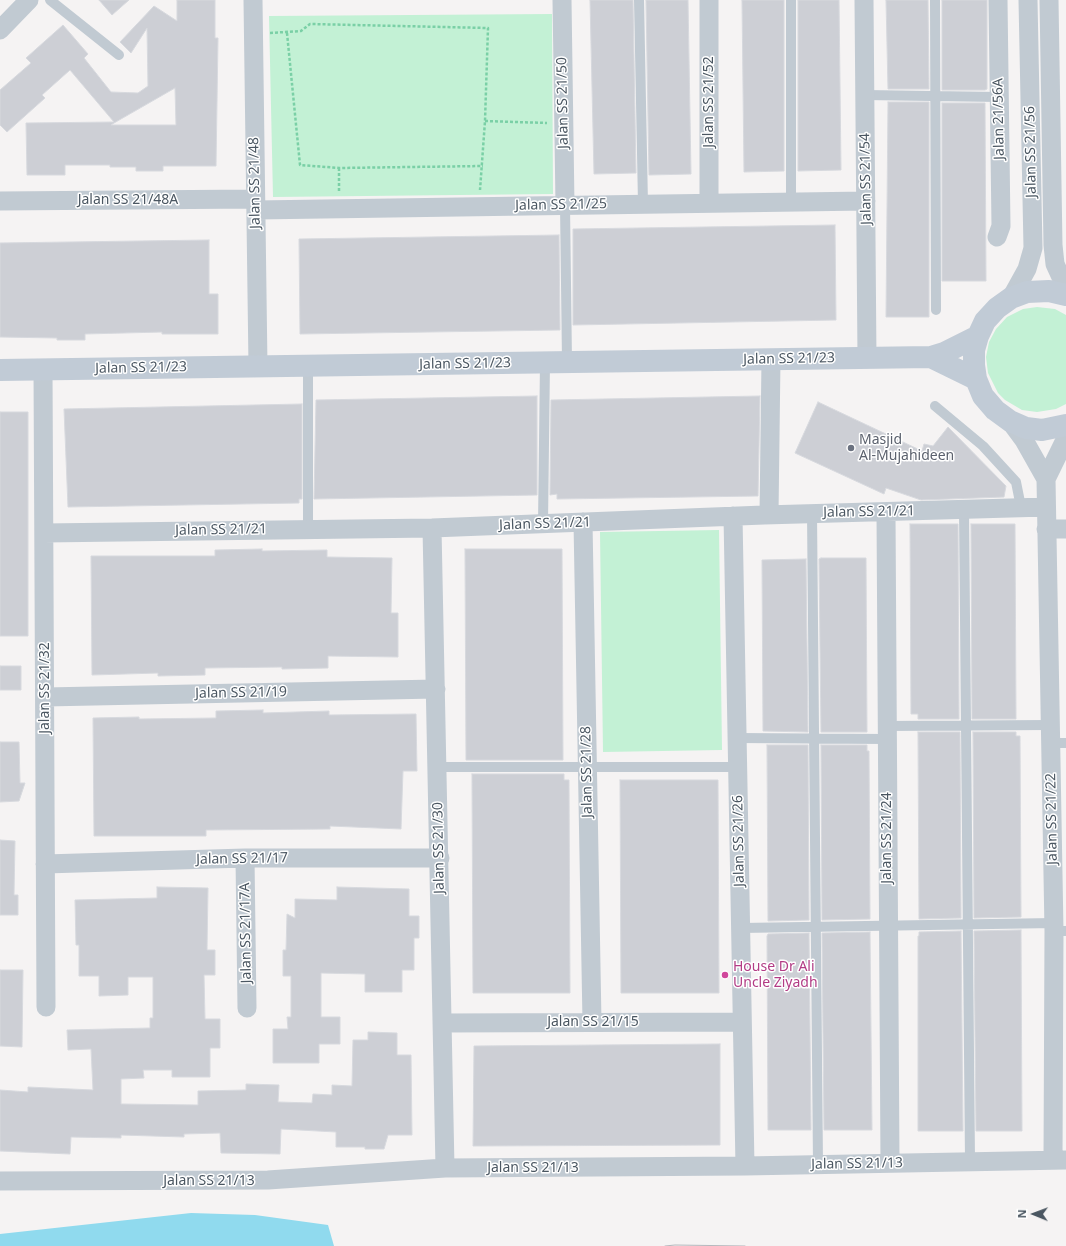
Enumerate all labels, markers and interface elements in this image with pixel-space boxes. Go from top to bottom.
street label: Jalan SS 21/52 [701,56,717,148]
street label: Jalan SS 21/50 [554,57,572,149]
street label: Jalan 21/56A [990,78,1008,160]
street label: Jalan SS 21/56 [1022,106,1040,198]
street label: Jalan SS 21/54 [857,133,875,225]
street label: Jalan SS 21/48 [246,137,264,229]
street label: Jalan SS 21/48A [78,192,178,208]
street label: Jalan SS 21/25 [515,196,607,214]
street label: Jalan SS 21/23 [743,350,835,368]
street label: Jalan SS 21/23 [419,355,511,373]
street label: Jalan SS 21/23 [95,359,187,377]
place label: Masjid Al-Mujahideen [859,432,954,464]
marker: Masjid Al-Mujahideen [846,443,856,453]
street label: Jalan SS 21/21 [823,503,915,521]
street label: Jalan SS 21/21 [499,514,591,534]
street label: Jalan SS 21/21 [175,521,267,539]
street label: Jalan SS 21/32 [37,642,53,734]
street label: Jalan SS 21/19 [195,684,287,702]
street label: Jalan SS 21/28 [578,726,596,818]
street label: Jalan SS 21/22 [1043,773,1061,865]
street label: Jalan SS 21/24 [879,792,895,884]
street label: Jalan SS 21/26 [730,795,748,887]
street label: Jalan SS 21/30 [430,802,448,894]
street label: Jalan SS 21/17 [196,850,288,868]
street label: Jalan SS 21/17A [237,883,255,983]
place label: House Dr Ali Uncle Ziyadh [733,959,818,992]
marker: House Dr Ali Uncle Ziyadh [720,970,730,980]
street label: Jalan SS 21/15 [547,1014,639,1030]
street label: Jalan SS 21/13 [811,1155,903,1173]
street label: Jalan SS 21/13 [487,1160,579,1176]
street label: Jalan SS 21/13 [163,1173,255,1189]
north arrow [1014,1194,1054,1234]
text: N [1014,1209,1029,1218]

